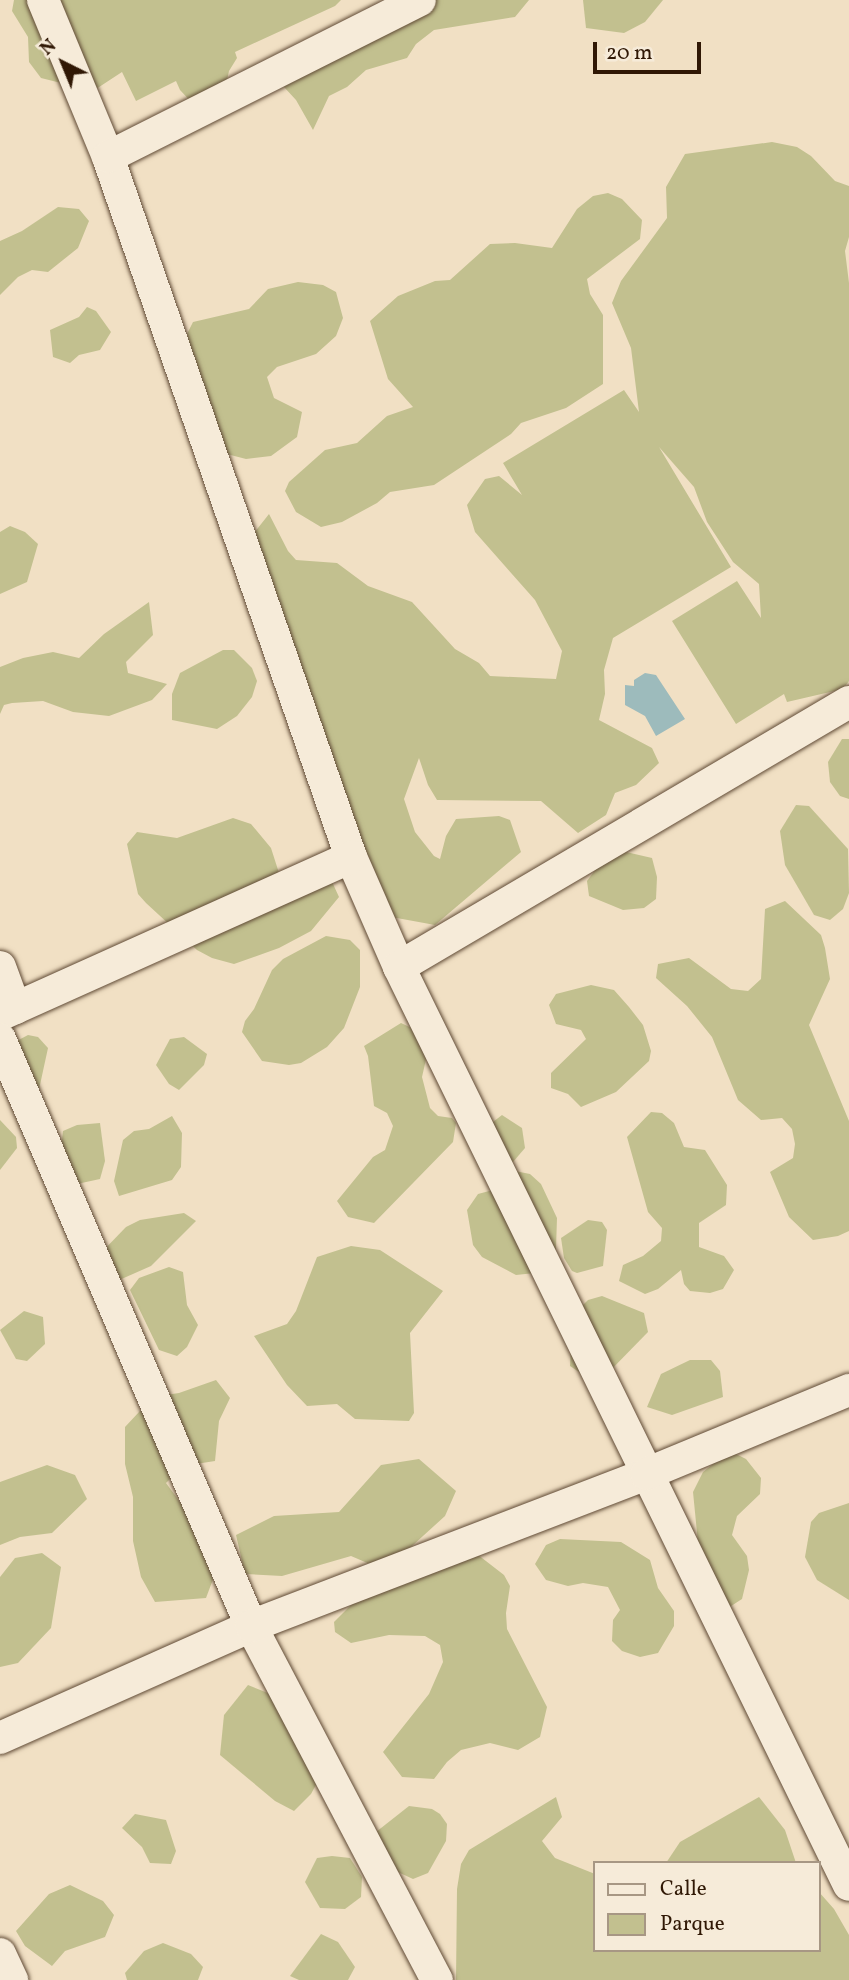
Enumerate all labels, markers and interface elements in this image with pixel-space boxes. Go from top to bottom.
north arrow [28,28,98,98]
scale bar [597,28,706,72]
text: N [35,33,63,62]
text: 20 m [606,39,652,68]
legend [594,1861,821,1952]
text: Calle [660,1875,707,1904]
text: Parque [660,1910,725,1939]

